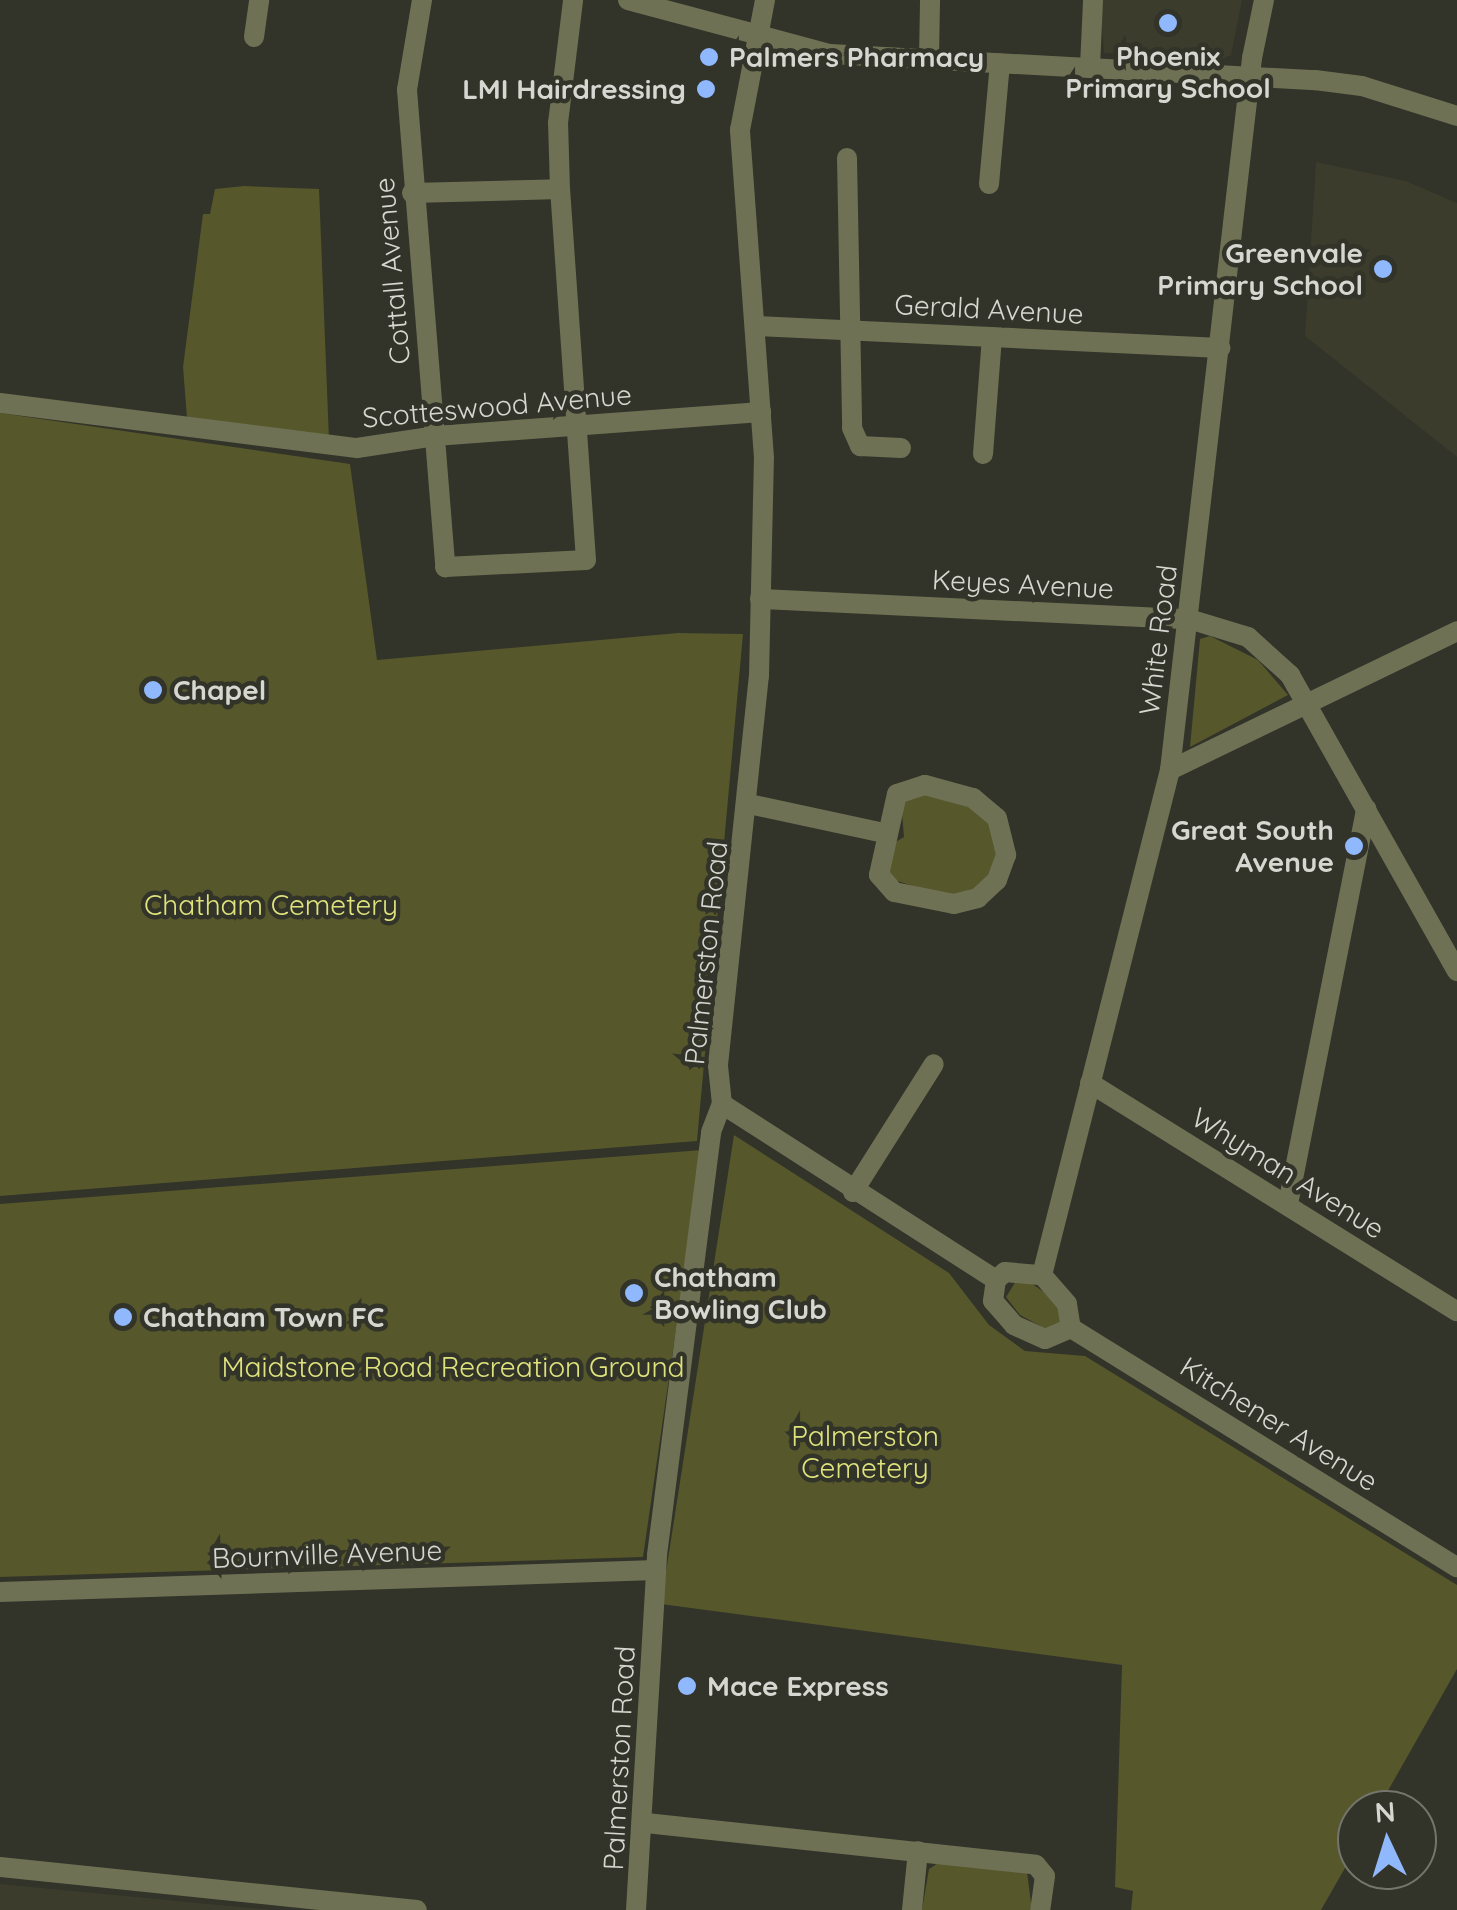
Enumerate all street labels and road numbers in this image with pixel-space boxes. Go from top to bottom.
street label: Cottall Avenue [367,176,417,366]
street label: Gerald Avenue [894,287,1084,331]
street label: Scotteswood Avenue [361,377,633,435]
street label: Keyes Avenue [931,562,1115,606]
street label: White Road [1132,563,1184,717]
street label: Palmerston Road [678,839,734,1067]
street label: Whyman Avenue [1185,1100,1391,1246]
street label: Kitchener Avenue [1174,1350,1384,1498]
street label: Bournville Avenue [211,1533,443,1575]
street label: Palmerston Road [596,1645,642,1871]

